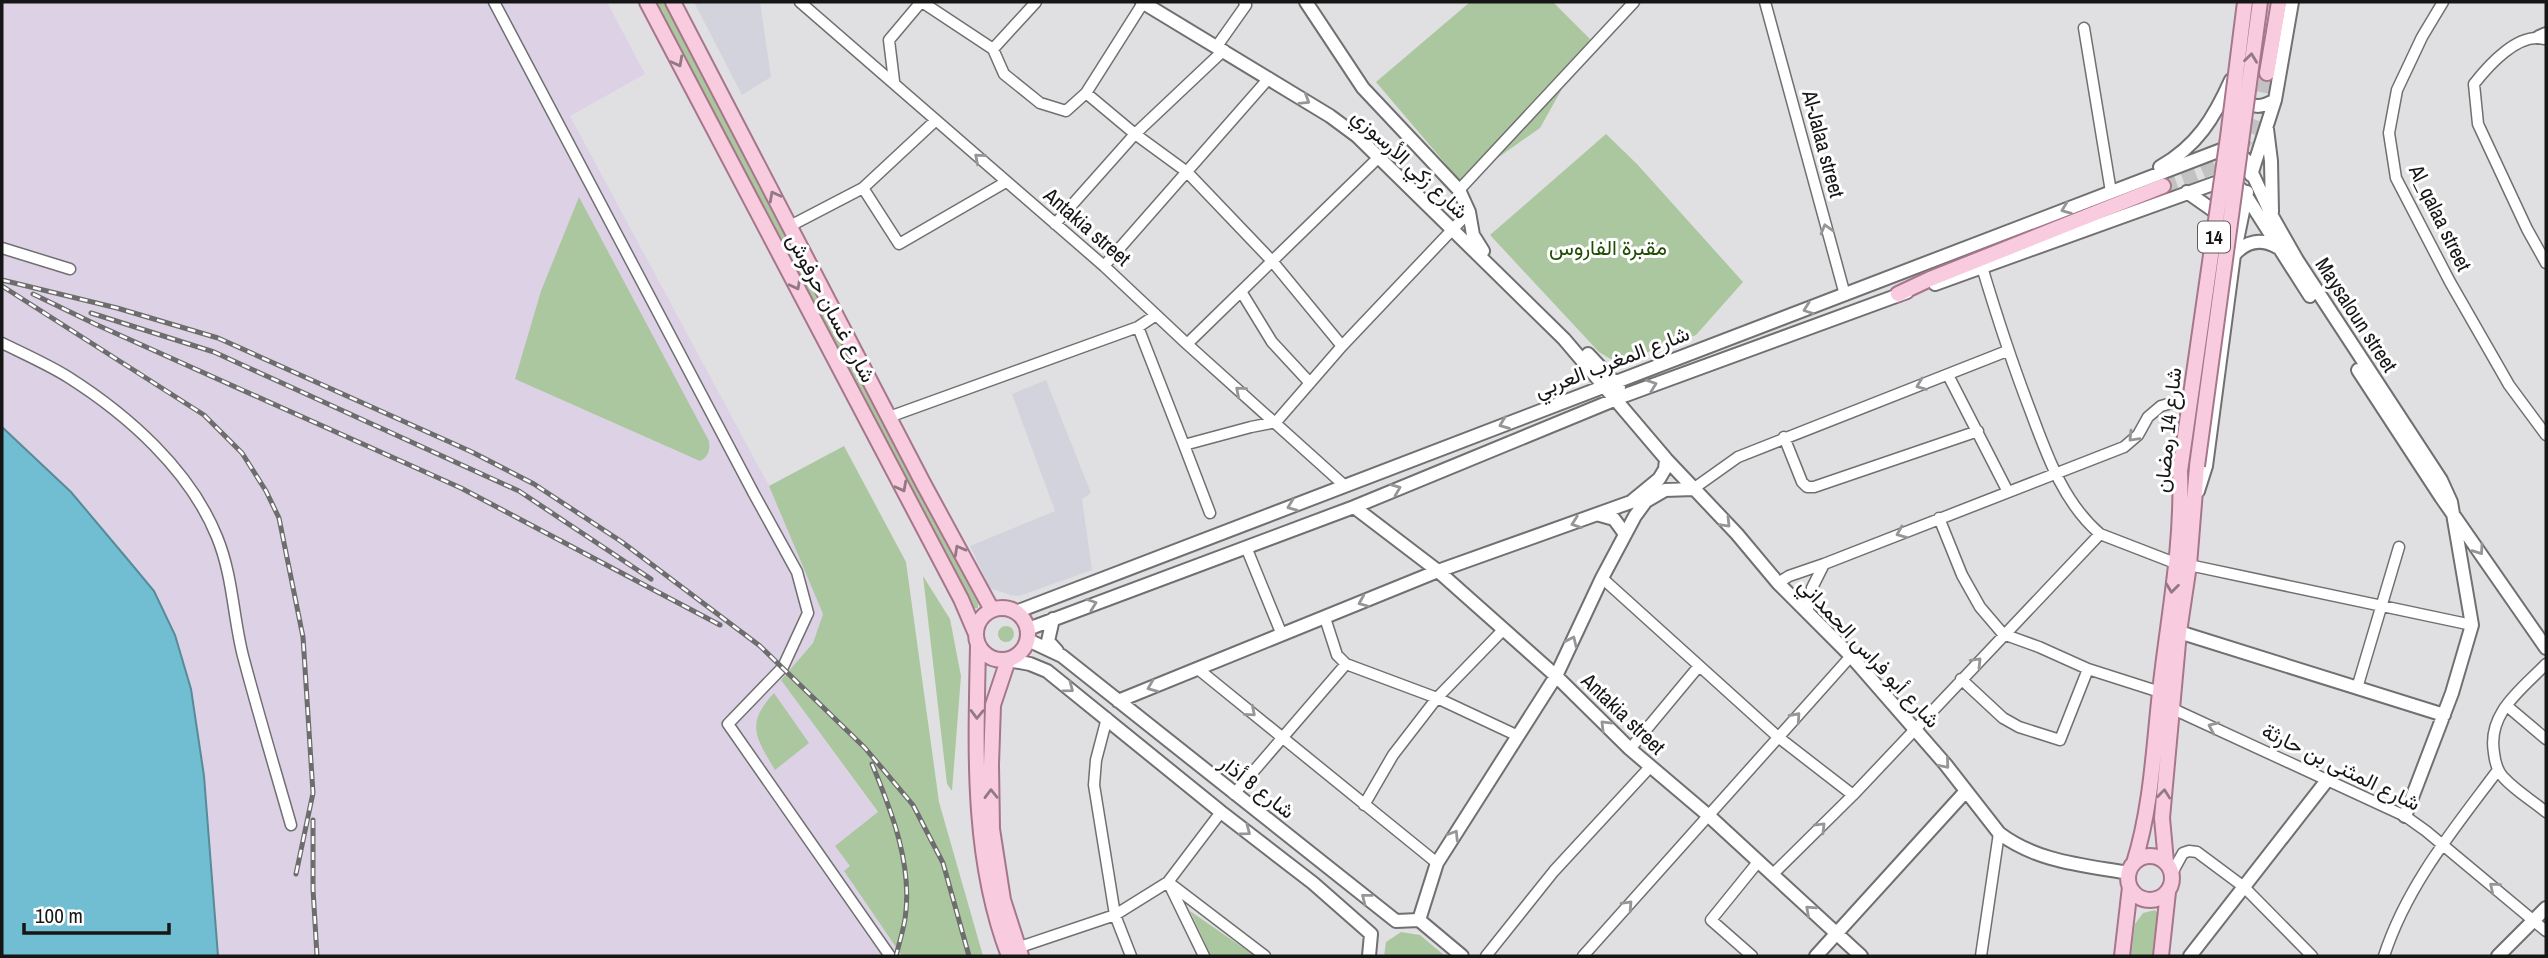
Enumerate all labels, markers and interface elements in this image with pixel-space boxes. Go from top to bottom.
one-way arrow [2244,52,2259,64]
one-way arrow [670,55,684,67]
street label: Al-Jalaa street [1795,86,1852,201]
one-way arrow [1297,92,1310,105]
street label: شارع زكي الأرسوزي [1343,102,1475,228]
one-way arrow [974,154,987,166]
street label: Al_qalaa street [2402,159,2479,276]
street label: Antakia street [1037,180,1137,273]
one-way arrow [769,191,783,203]
one-way arrow [2061,201,2073,215]
road number: 14 [2198,221,2230,252]
one-way arrow [1820,224,1835,236]
street label: شارع غسان حرفوش [780,228,883,387]
park label: مقبرة الفاروس [1549,233,1667,262]
street label: Maysaloun street [2309,252,2404,378]
one-way arrow [787,278,801,290]
one-way arrow [1803,301,1815,315]
street label: شارع المغرب العربي [1530,319,1695,407]
street label: شارع 14 رمضان [2147,366,2188,494]
one-way arrow [1915,377,1927,391]
one-way arrow [1646,380,1658,394]
one-way arrow [1236,387,1249,399]
one-way arrow [1498,416,1510,430]
one-way arrow [2128,429,2141,442]
one-way arrow [893,479,907,492]
one-way arrow [1390,484,1402,498]
one-way arrow [1286,498,1298,512]
one-way arrow [1570,515,1582,529]
one-way arrow [1718,515,1731,528]
one-way arrow [1896,525,1908,539]
one-way arrow [2471,542,2484,555]
one-way arrow [954,544,967,557]
street label: شارع أبو فراس الحمداني [1790,571,1947,736]
one-way arrow [2164,582,2179,594]
one-way arrow [1357,594,1369,608]
one-way arrow [1085,599,1097,613]
one-way arrow [1564,636,1578,648]
one-way arrow [1969,657,1982,670]
street label: Antakia street [1574,666,1672,761]
one-way arrow [1146,679,1158,693]
one-way arrow [1061,680,1074,693]
one-way arrow [1242,704,1255,716]
one-way arrow [969,709,985,720]
one-way arrow [1788,712,1800,725]
street label: شارع المثنى بن حارثة [2257,716,2425,817]
one-way arrow [1601,721,1613,733]
one-way arrow [2208,721,2220,735]
street label: شارع 8 أذار [1213,747,1301,825]
one-way arrow [1937,756,1949,769]
one-way arrow [984,788,999,799]
one-way arrow [2157,788,2172,800]
one-way arrow [1238,823,1250,836]
one-way arrow [1813,823,1826,836]
one-way arrow [1446,830,1459,843]
one-way arrow [2489,883,2502,895]
scale bar [24,892,170,936]
one-way arrow [1361,893,1374,906]
one-way arrow [1620,900,1632,913]
text: 100 m [35,901,83,930]
one-way arrow [1806,906,1819,918]

